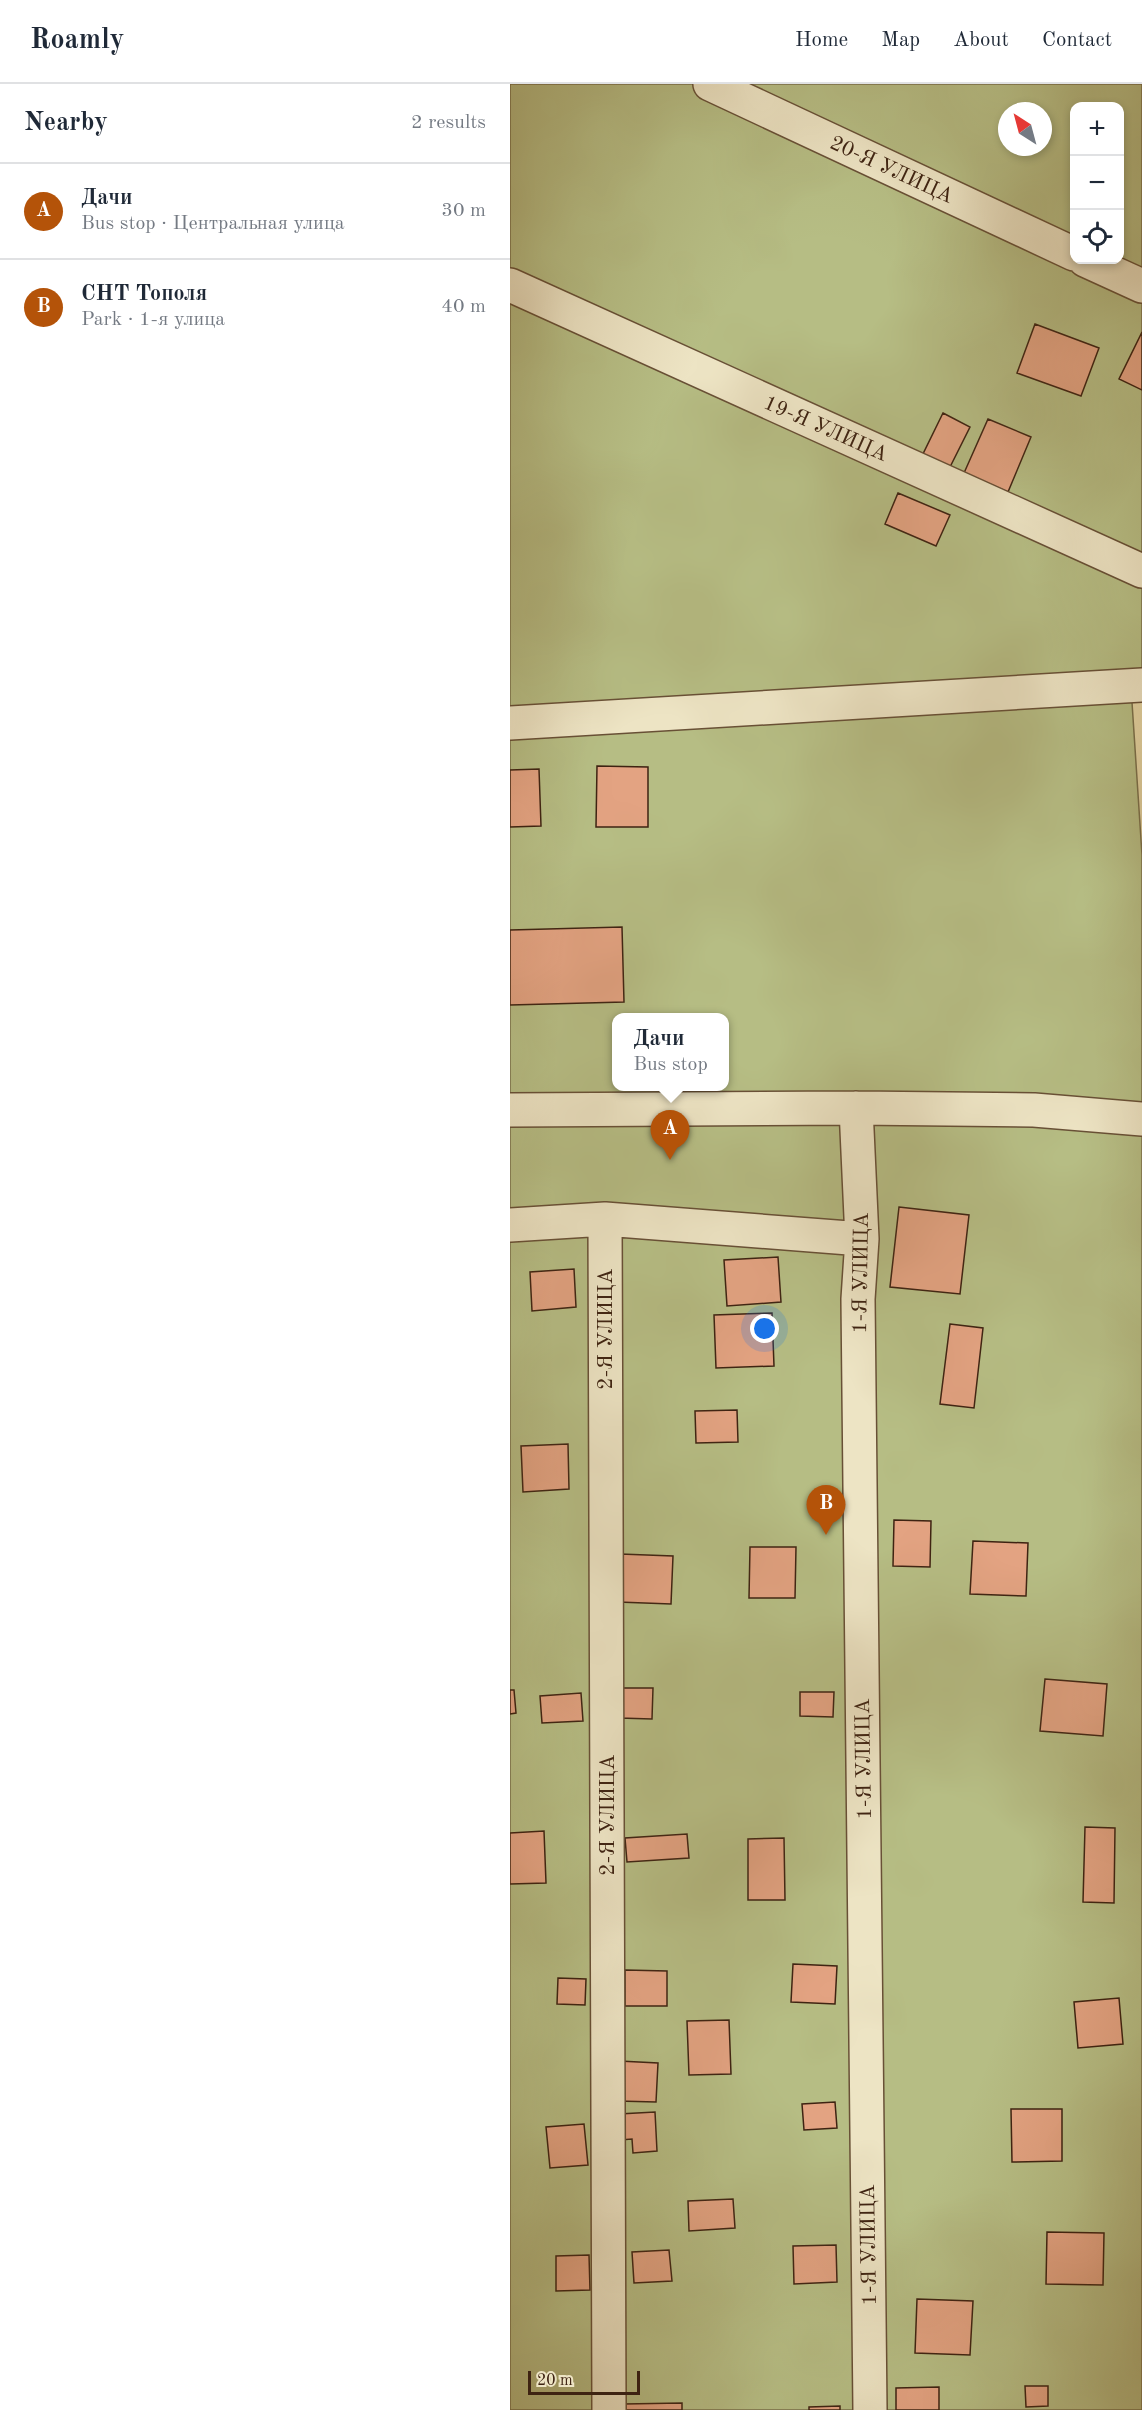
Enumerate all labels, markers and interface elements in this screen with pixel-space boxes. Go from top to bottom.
text: Roamly [30,27,124,55]
text: Home [795,30,848,51]
text: Map [881,30,920,51]
text: About [953,30,1009,51]
text: Contact [1042,30,1112,51]
north arrow [998,102,1052,156]
map controls [1070,102,1124,264]
button: + [1070,102,1124,156]
text: Nearby [24,110,108,136]
text: 2 results [411,113,486,133]
street label: 20-Я УЛИЦА [826,133,956,208]
button: − [1070,156,1124,210]
text: Дачи [81,187,133,209]
text: A [36,201,51,221]
text: 30 m [441,201,486,221]
button: locate [1070,210,1124,264]
text: Bus stop · Центральная улица [81,214,345,234]
text: СНТ Тополя [81,283,207,305]
text: B [36,297,51,317]
text: 40 m [441,297,486,317]
text: Park · 1-я улица [81,310,225,330]
street label: 19-Я УЛИЦА [760,393,891,466]
popup [612,1013,729,1091]
text: Дачи [633,1028,685,1050]
text: Bus stop [633,1055,708,1075]
pin: A [650,1110,690,1160]
street label: 1-Я УЛИЦА [850,1212,873,1334]
street label: 2-Я УЛИЦА [596,1268,617,1390]
your location [750,1314,779,1343]
pin: B [806,1486,846,1535]
street label: 1-Я УЛИЦА [853,1698,876,1820]
street label: 2-Я УЛИЦА [598,1754,619,1876]
street label: 1-Я УЛИЦА [858,2184,881,2306]
scale bar [528,2368,640,2396]
text: 20 m [537,2373,573,2389]

